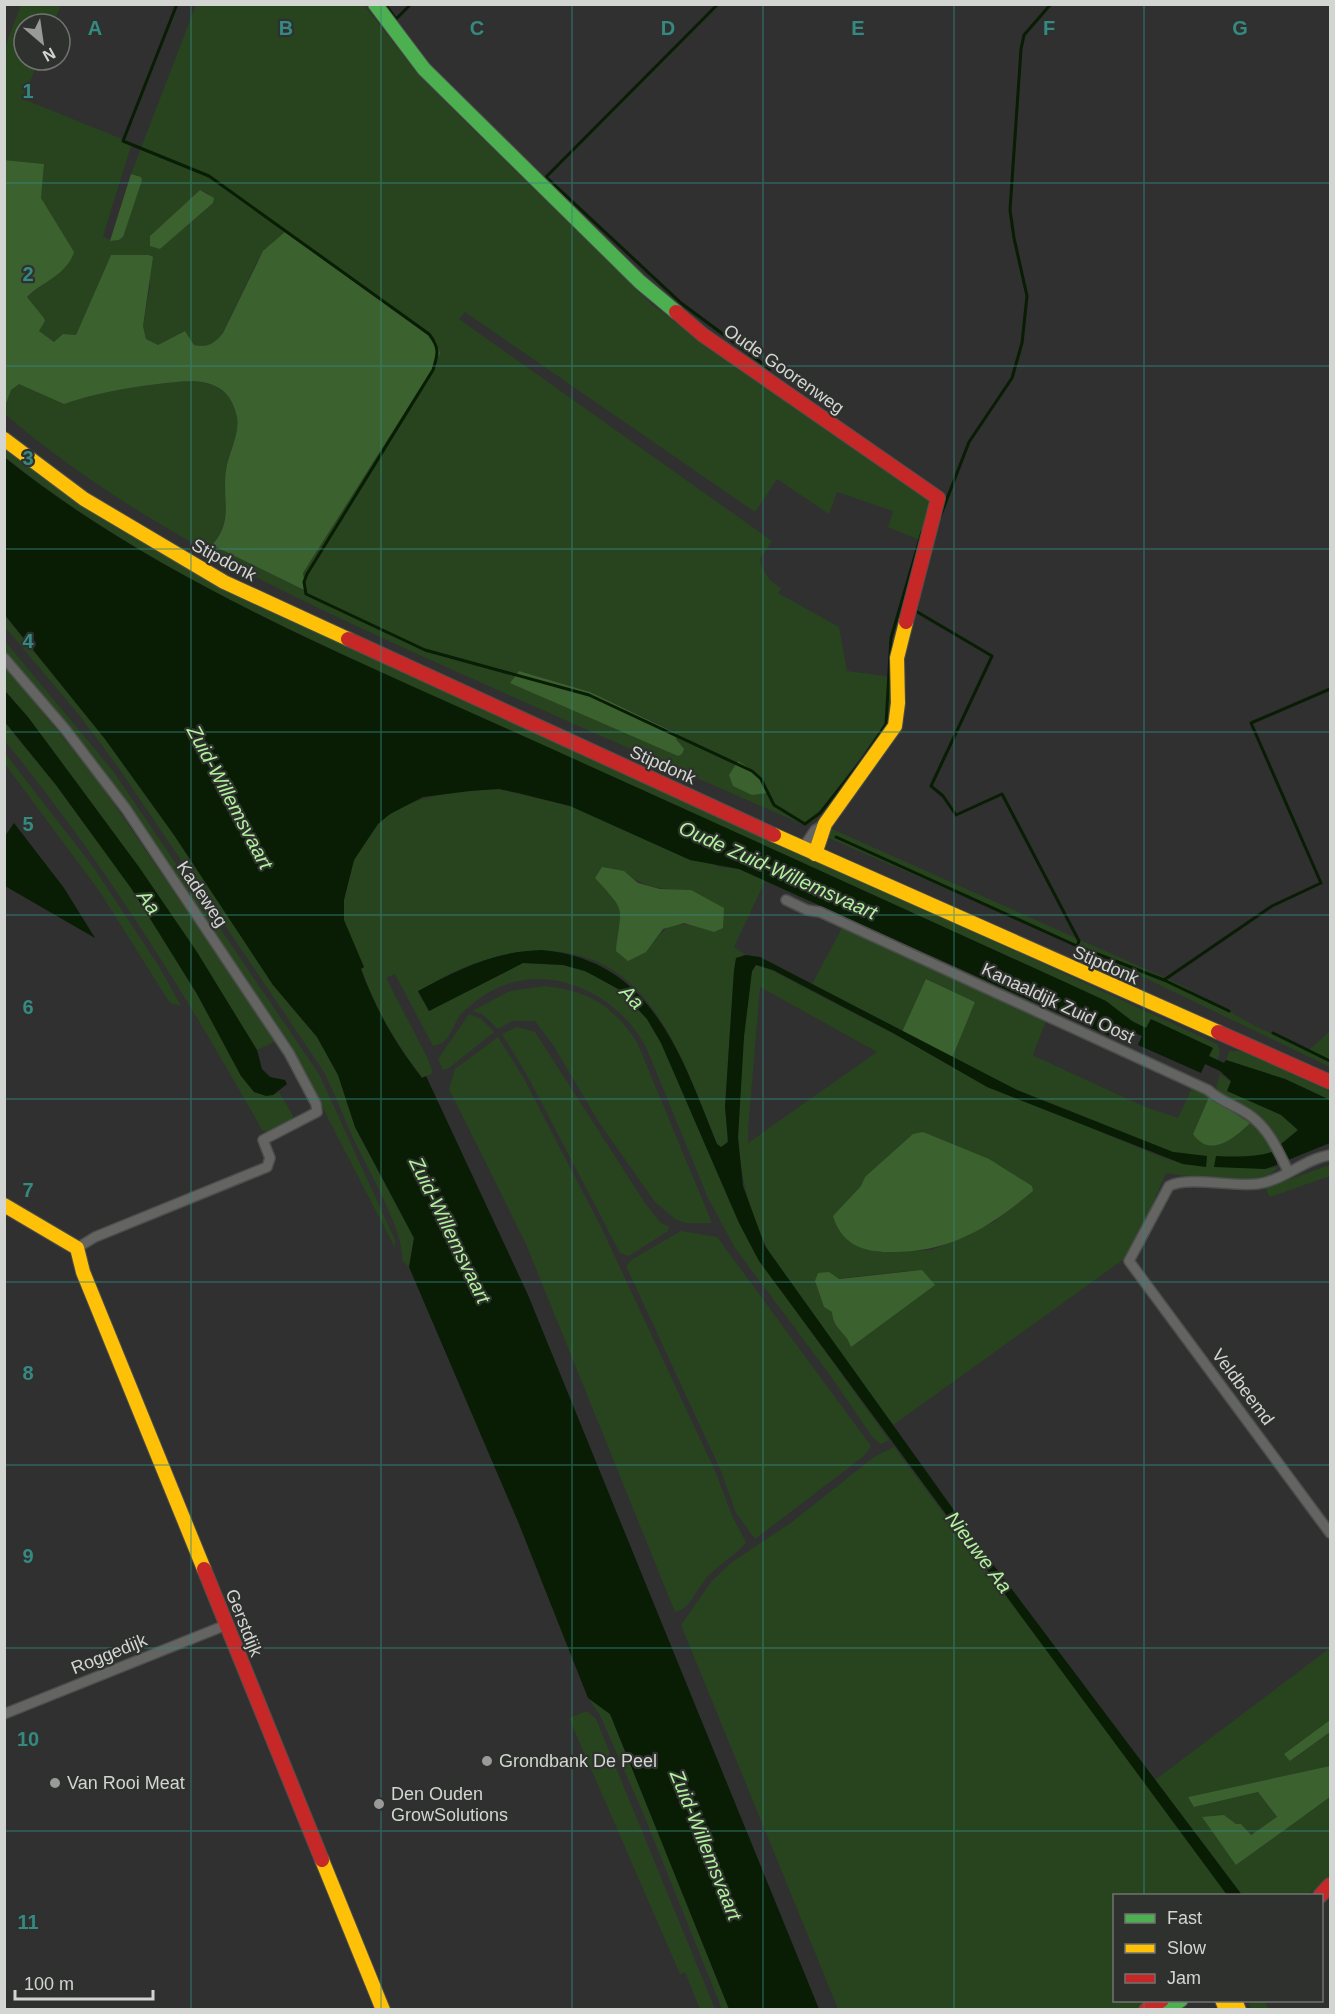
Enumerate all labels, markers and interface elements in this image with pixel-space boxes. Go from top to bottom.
north arrow [12,12,72,72]
text: A [88,17,102,39]
text: B [279,17,293,39]
text: C [470,17,484,39]
text: D [661,17,675,39]
text: E [851,17,865,39]
text: F [1043,17,1055,39]
text: G [1232,17,1248,39]
text: N [40,44,58,65]
text: 1 [22,80,34,102]
text: 2 [22,263,34,285]
street label: Oude Goorenweg [720,320,848,418]
text: 3 [22,447,34,469]
street label: Stipdonk [188,535,260,586]
text: 4 [22,630,34,652]
water label: Zuid-Willemsvaart [182,720,278,874]
street label: Stipdonk [627,742,700,789]
text: 5 [22,813,34,835]
water label: Oude Zuid-Willemsvaart [676,816,882,924]
street label: Kadeweg [173,857,231,931]
water label: Aa [132,885,165,918]
street label: Stipdonk [1070,942,1143,989]
street label: Kanaaldijk Zuid Oost [979,959,1137,1047]
water label: Aa [615,980,648,1013]
text: 6 [22,996,34,1018]
water label: Zuid-Willemsvaart [405,1152,496,1308]
text: 7 [22,1179,34,1201]
street label: Veldbeemd [1208,1345,1278,1429]
text: 8 [22,1362,34,1384]
water label: Nieuwe Aa [941,1507,1017,1597]
text: 9 [22,1545,34,1567]
street label: Gerstdijk [221,1586,267,1661]
street label: Roggedijk [68,1629,151,1678]
text: 10 [17,1728,39,1750]
place label: Grondbank De Peel [499,1751,657,1771]
marker: Grondbank De Peel [480,1754,494,1768]
water label: Zuid-Willemsvaart [665,1766,747,1925]
place label: Van Rooi Meat [67,1773,185,1793]
marker: Van Rooi Meat [48,1776,62,1790]
place label: Den Ouden GrowSolutions [391,1784,508,1825]
marker: Den Ouden GrowSolutions [372,1797,386,1811]
legend [1113,1894,1323,2002]
text: Fast [1167,1908,1202,1928]
text: 11 [17,1911,39,1933]
text: Slow [1167,1938,1207,1958]
scale bar [15,1963,153,2001]
text: Jam [1167,1968,1201,1988]
text: 100 m [24,1974,74,1994]

